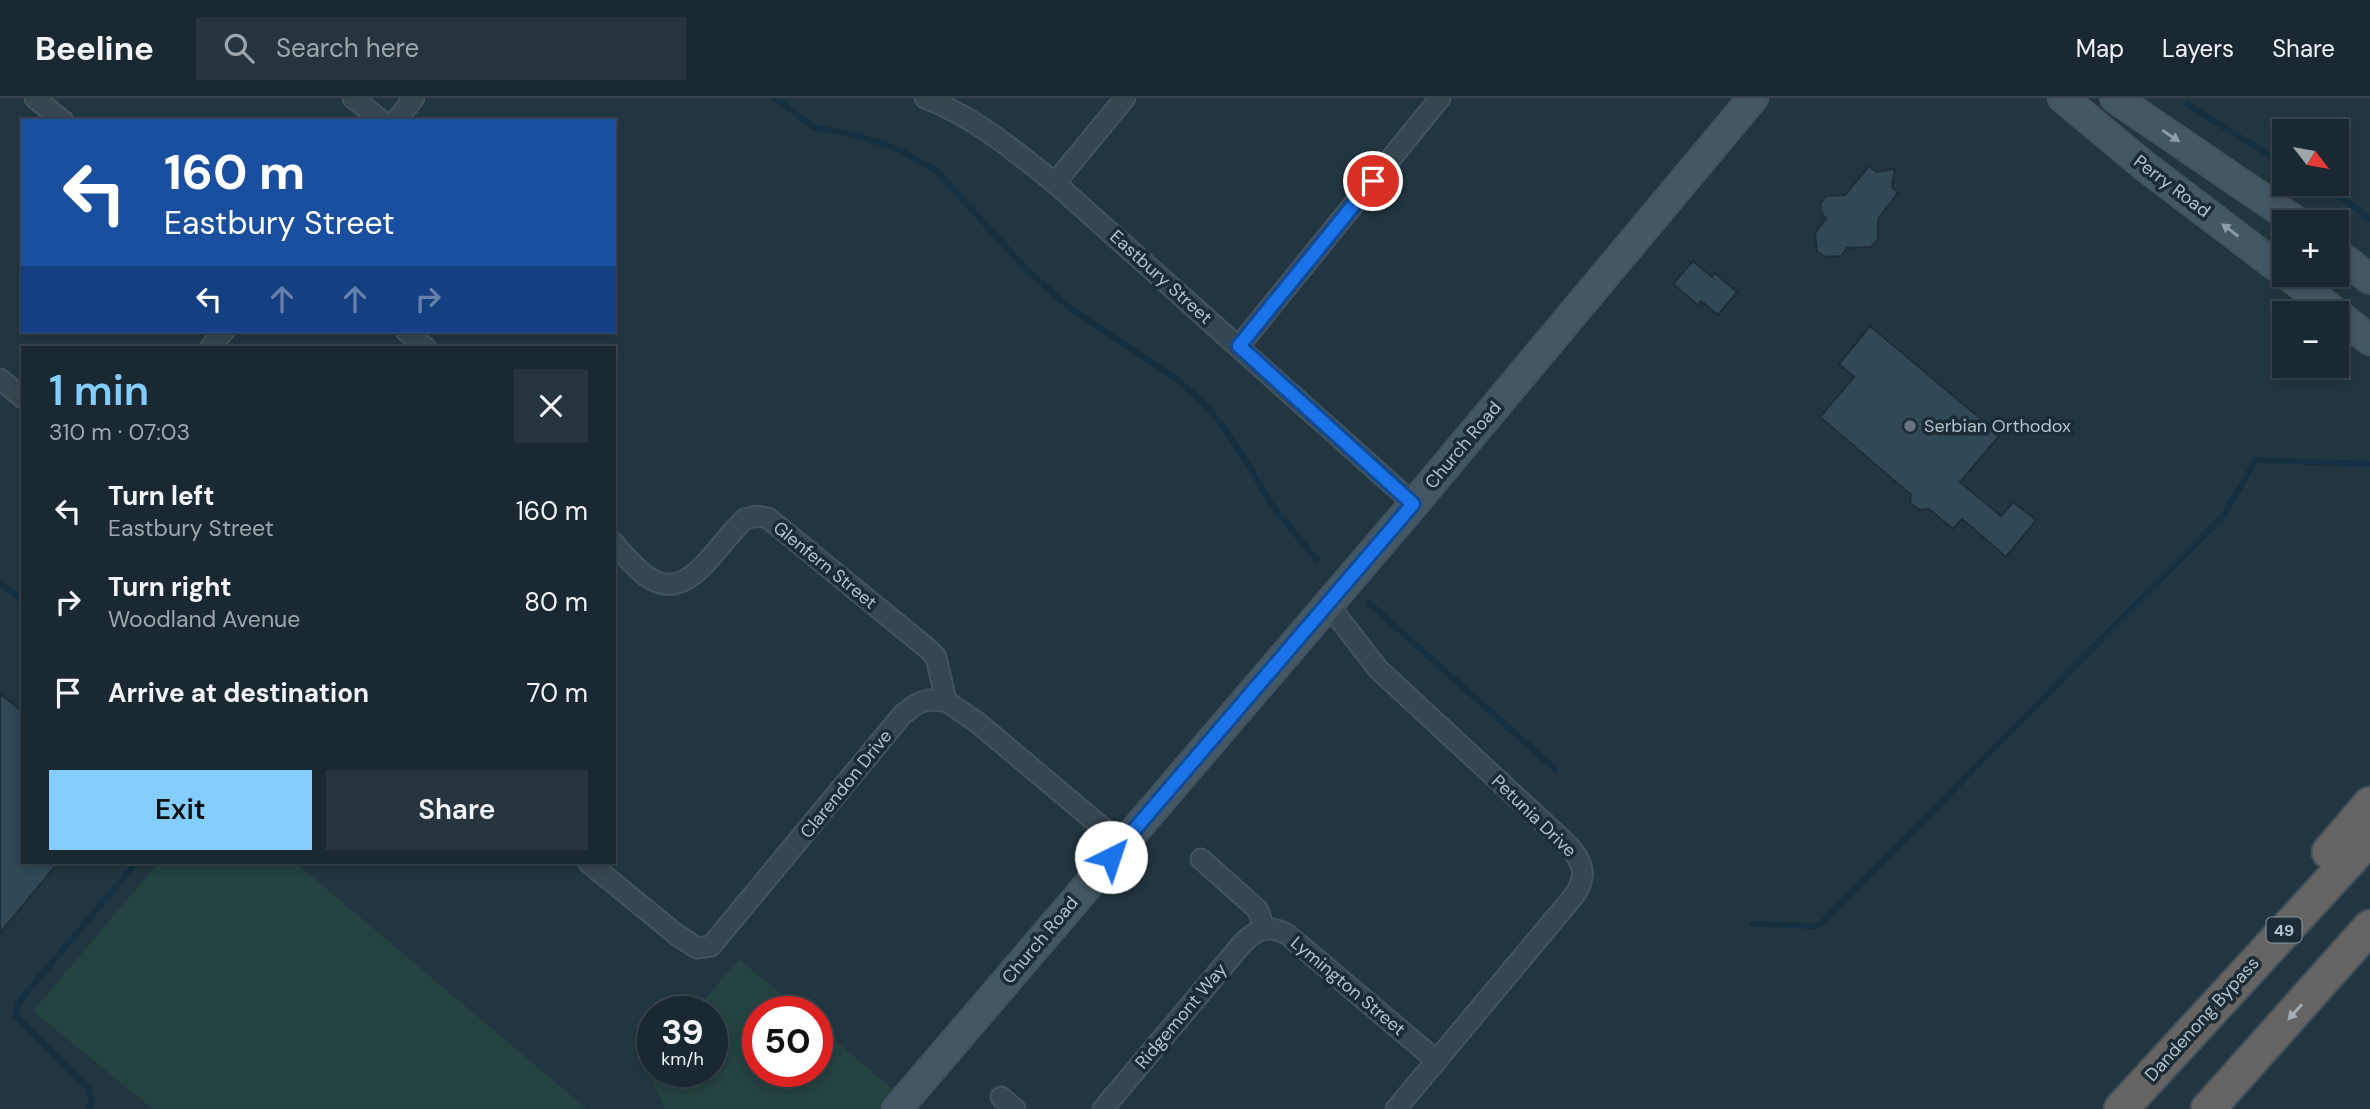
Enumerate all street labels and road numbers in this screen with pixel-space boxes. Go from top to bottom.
street label: Perry Road [2129,149,2215,223]
street label: Eastbury Street [1105,225,1217,329]
street label: Church Road [1419,396,1507,494]
street label: Glenfern Street [768,516,882,614]
street label: Clarendon Drive [795,725,897,843]
street label: Petunia Drive [1486,769,1582,863]
street label: Church Road [996,891,1084,989]
road number: 49 [2266,918,2302,943]
street label: Lymington Street [1286,931,1410,1041]
street label: Dandenong Bypass [2139,951,2265,1087]
street label: Ridgemont Way [1130,958,1232,1074]

